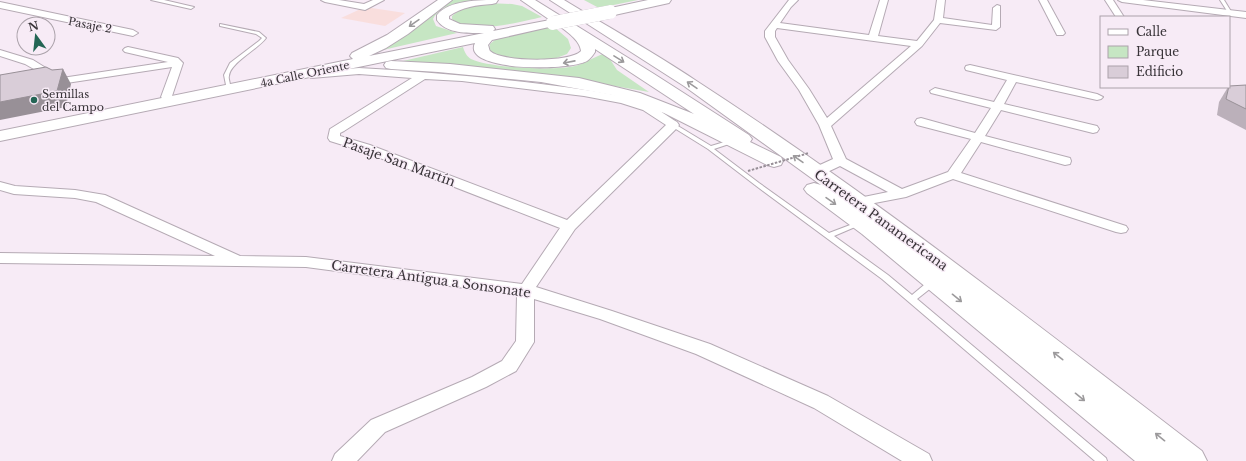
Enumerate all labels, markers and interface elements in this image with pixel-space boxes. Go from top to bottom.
street label: Pasaje 2 [67,14,113,36]
north arrow [16,16,56,56]
legend [1100,16,1230,88]
text: N [27,18,41,34]
one-way arrow [409,19,420,27]
text: Calle [1136,24,1167,39]
text: Parque [1136,44,1179,59]
one-way arrow [613,55,625,63]
street label: 4a Calle Oriente [259,58,351,90]
one-way arrow [563,58,576,66]
text: Edificio [1136,64,1183,79]
one-way arrow [687,81,698,89]
place label: Semillas del Campo [42,87,104,114]
marker: Semillas del Campo [29,95,39,105]
street label: Pasaje San Martín [340,134,458,190]
one-way arrow [793,155,804,163]
street label: Carretera Panamericana [811,166,952,275]
one-way arrow [826,197,837,205]
street label: Carretera Antigua a Sonsonate [330,257,532,301]
one-way arrow [951,293,962,302]
one-way arrow [1053,352,1064,360]
one-way arrow [1074,392,1085,401]
one-way arrow [1155,432,1166,441]

